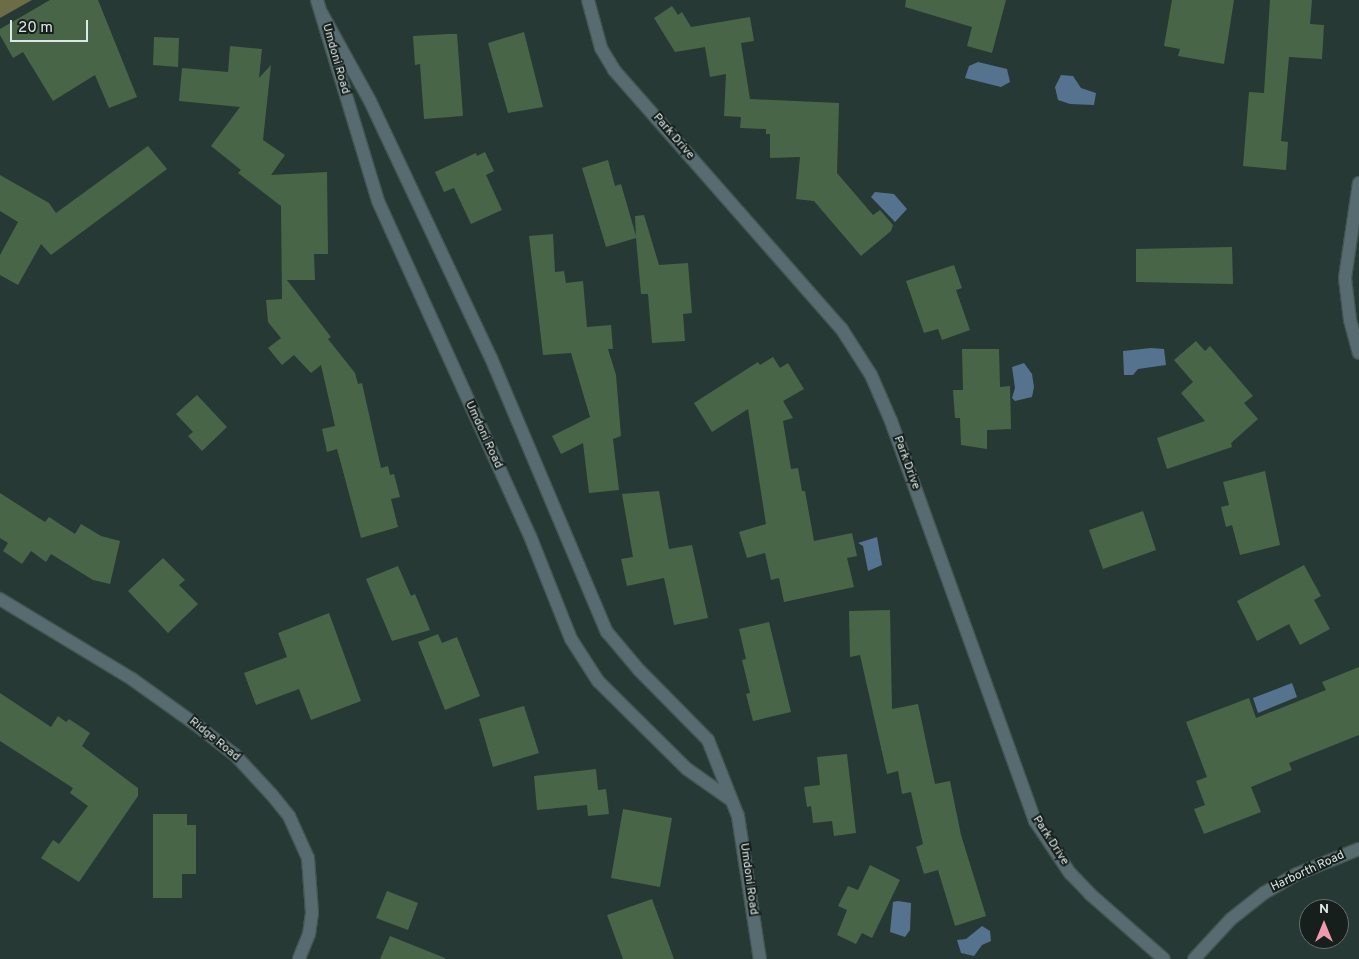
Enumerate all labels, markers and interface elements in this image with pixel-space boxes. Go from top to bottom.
scale bar [12,10,90,42]
text: 20 m [18,19,53,38]
street label: Umdoni Road [318,22,352,96]
street label: Park Drive [649,111,697,163]
street label: Umdoni Road [461,399,505,471]
street label: Park Drive [890,434,922,492]
street label: Ridge Road [186,715,242,765]
street label: Park Drive [1029,814,1071,868]
street label: Umdoni Road [736,842,760,916]
street label: Harborth Road [1269,849,1347,895]
north arrow [1299,899,1349,949]
text: N [1319,901,1329,918]

